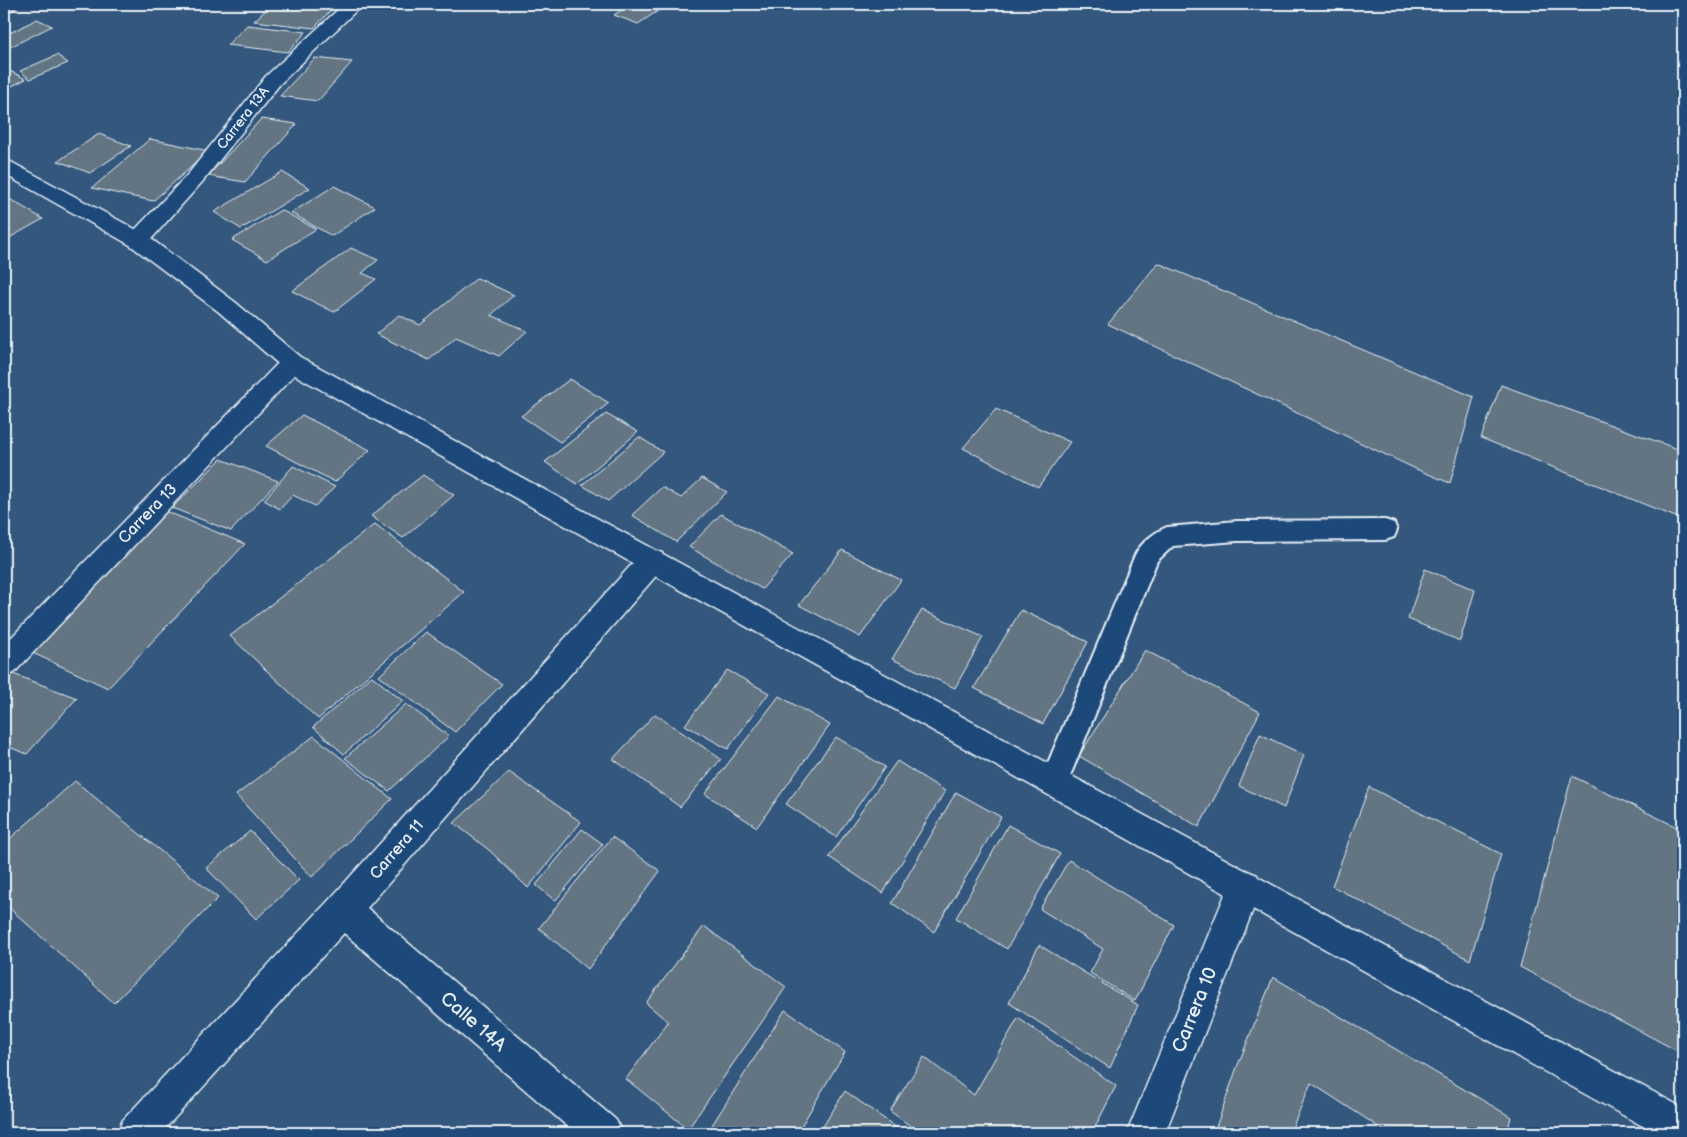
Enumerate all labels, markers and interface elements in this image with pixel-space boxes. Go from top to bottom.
street label: Carrera 13A [213,83,273,153]
street label: Carrera 13 [115,480,181,548]
street label: Carrera 11 [366,816,428,884]
street label: Carrera 10 [1168,964,1222,1056]
street label: Calle 14A [435,987,511,1057]

